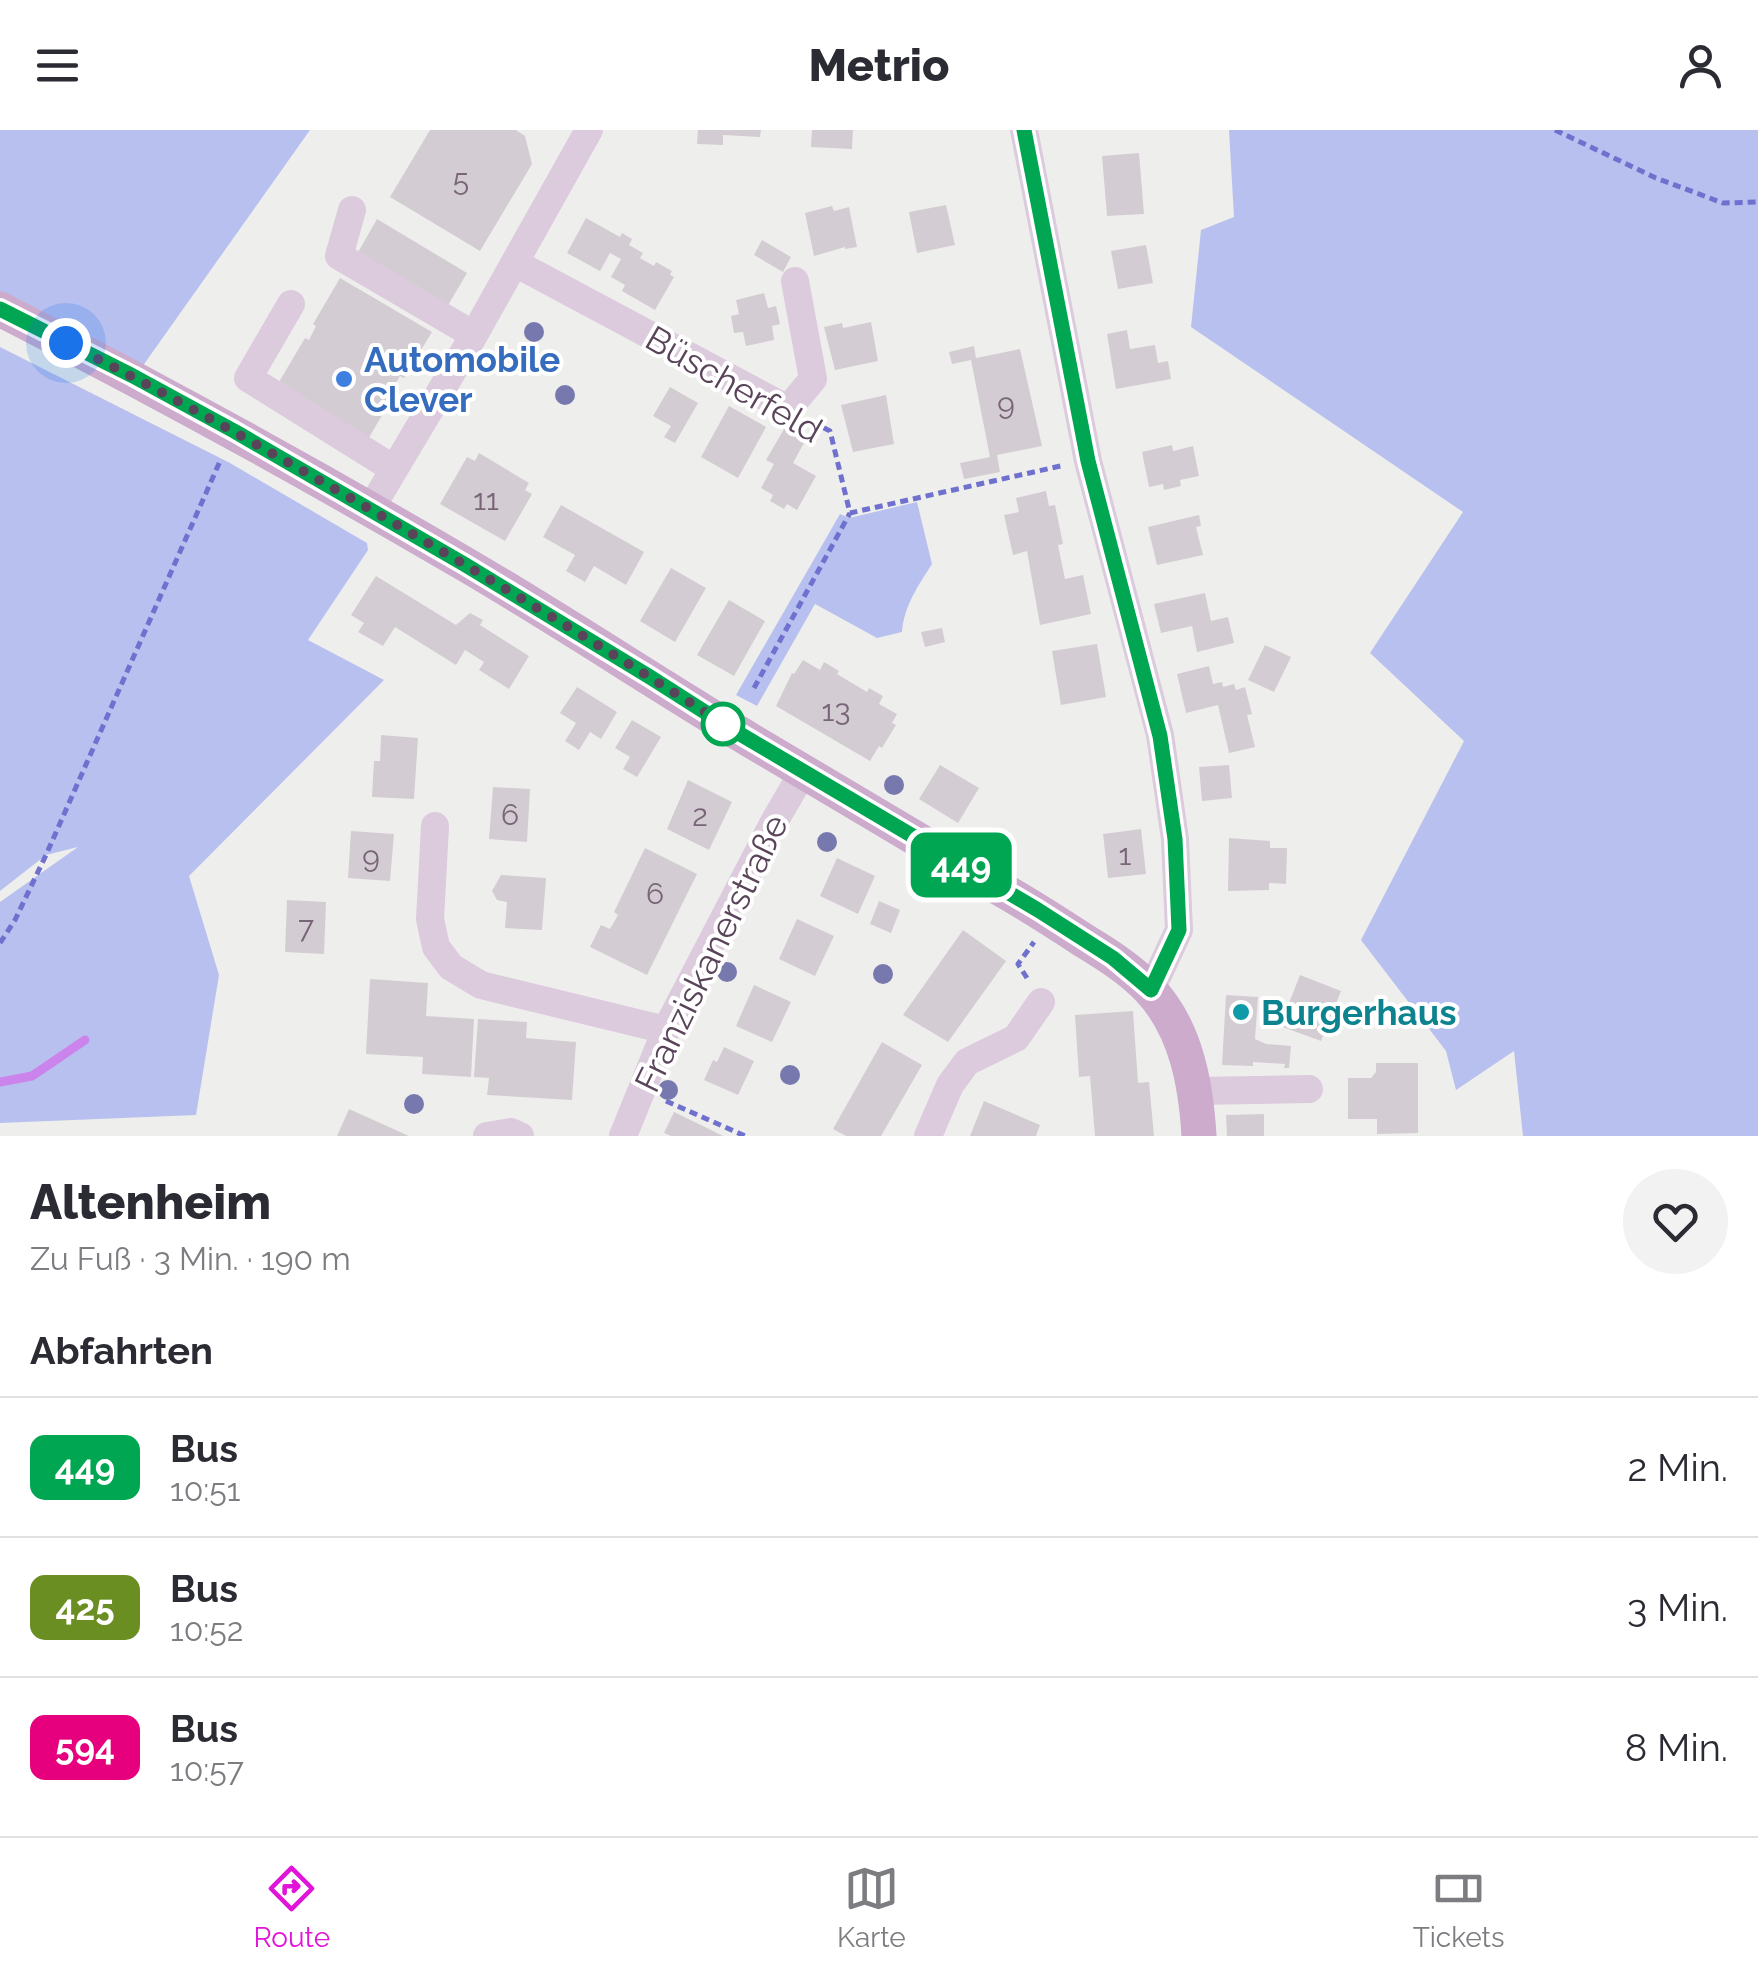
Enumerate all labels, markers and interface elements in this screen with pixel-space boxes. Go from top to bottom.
icon: menu [30,38,85,93]
icon: person [1673,38,1728,93]
text: Metrio [809,39,949,92]
house number: 5 [453,163,469,198]
street label: Büscherfeld [639,317,829,451]
your location [41,318,91,368]
place label: Automobile Clever [364,339,560,420]
marker: Automobile Clever [333,368,355,390]
house number: 9 [997,386,1015,421]
house number: 11 [473,482,499,517]
house number: 13 [822,693,850,728]
unlabelled marker [702,703,744,745]
house number: 6 [501,797,519,832]
house number: 2 [692,798,708,833]
street label: Franziskanerstraße [626,808,796,1098]
line badge: 449 [904,832,1018,898]
house number: 1 [1119,837,1132,872]
house number: 9 [362,839,380,874]
text: 449 [931,845,991,886]
house number: 6 [646,876,664,911]
house number: 7 [298,910,314,945]
place label: Burgerhaus [1261,992,1457,1033]
marker: Burgerhaus [1230,1001,1252,1023]
button: heart [1623,1169,1728,1274]
text: Altenheim [30,1174,271,1230]
text: Zu Fuß · 3 Min. · 190 m [30,1240,351,1277]
text: Abfahrten [30,1328,213,1373]
text: Bus [170,1426,238,1471]
text: 2 Min. [1628,1445,1728,1490]
text: 449 [55,1447,115,1488]
text: 10:51 [170,1471,240,1508]
text: Bus [170,1566,238,1611]
text: 3 Min. [1627,1585,1728,1630]
text: 425 [55,1587,115,1628]
text: 10:52 [170,1611,243,1648]
text: Bus [170,1706,238,1751]
text: 8 Min. [1625,1725,1728,1770]
text: 594 [55,1727,115,1768]
text: 10:57 [170,1751,244,1788]
tab: Route [253,1861,330,1954]
tab: Karte [837,1861,906,1954]
tab: Tickets [1413,1861,1505,1954]

